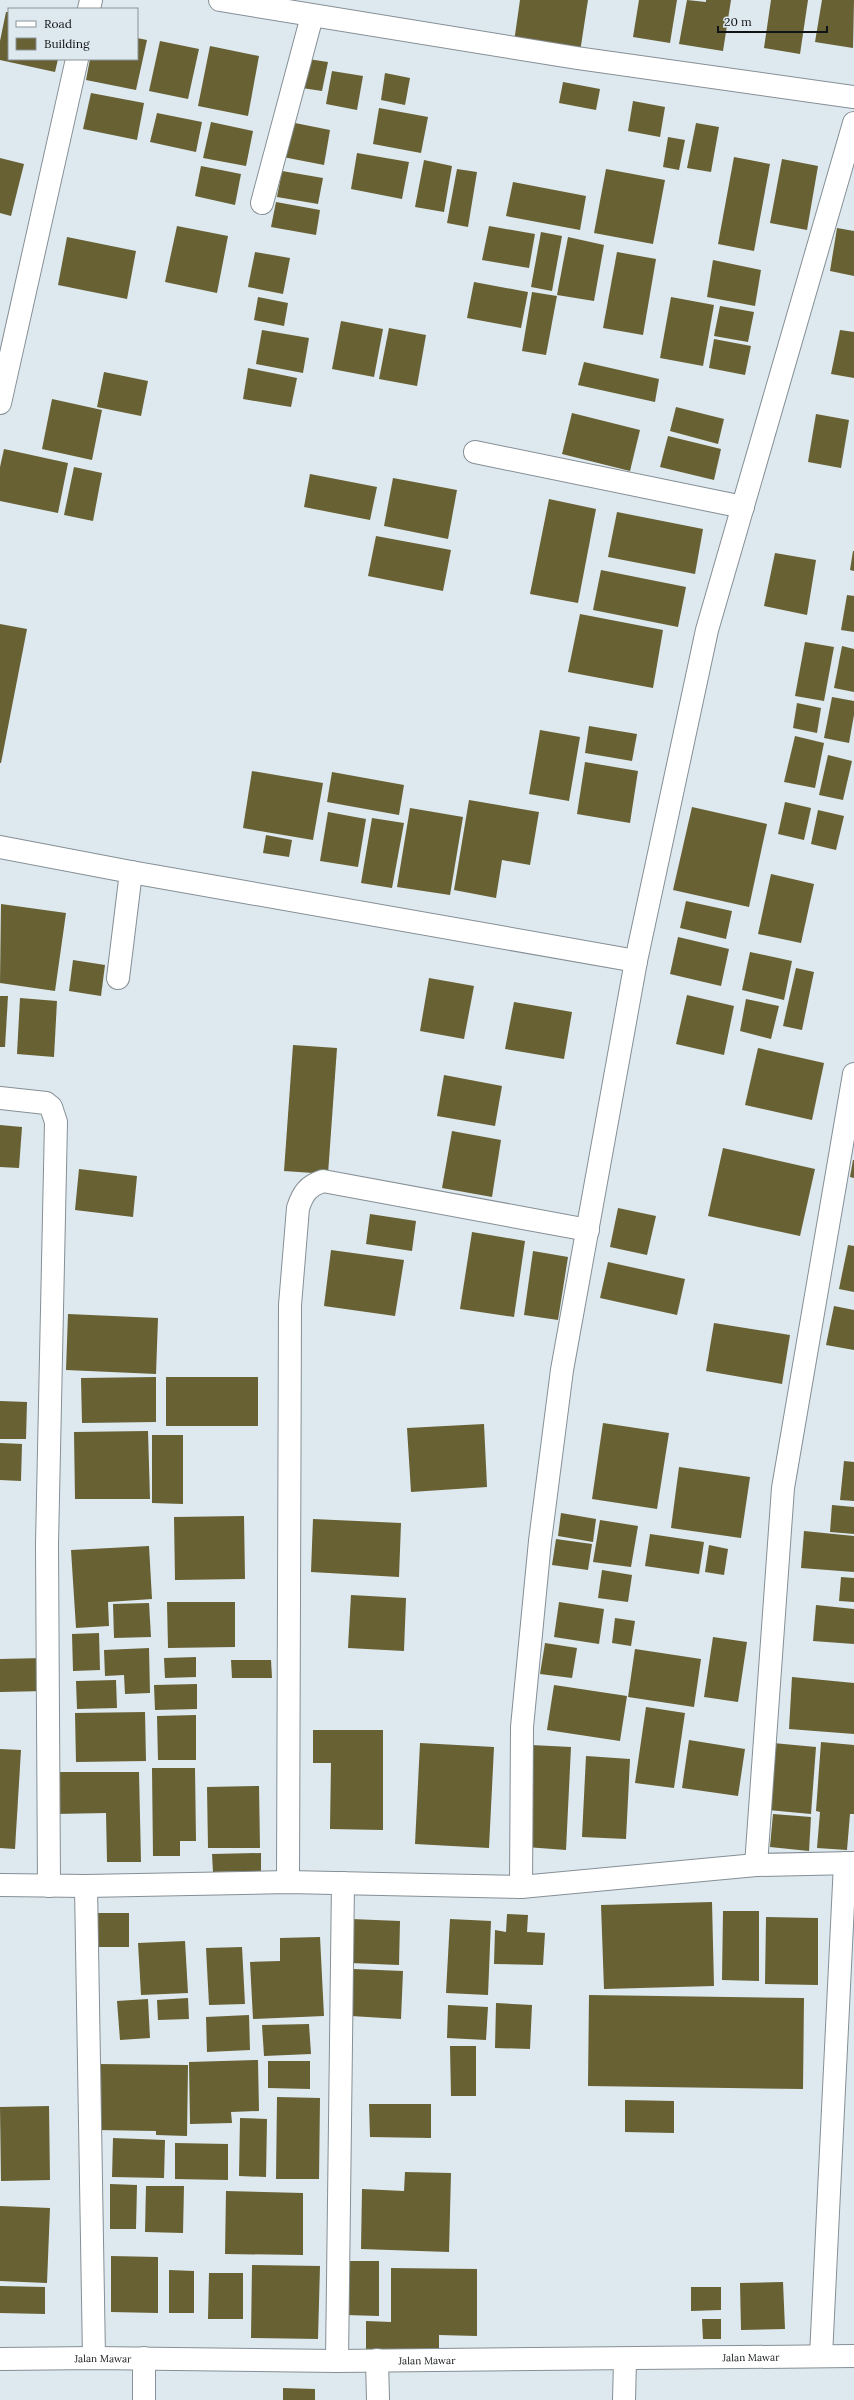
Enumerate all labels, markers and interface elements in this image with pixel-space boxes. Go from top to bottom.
legend [8,8,138,60]
scale bar [718,8,827,34]
text: 20 m [724,14,752,29]
text: Road [44,16,72,31]
text: Building [44,36,90,51]
street label: Jalan Mawar [721,2350,780,2364]
street label: Jalan Mawar [73,2351,132,2365]
street label: Jalan Mawar [397,2353,456,2367]

